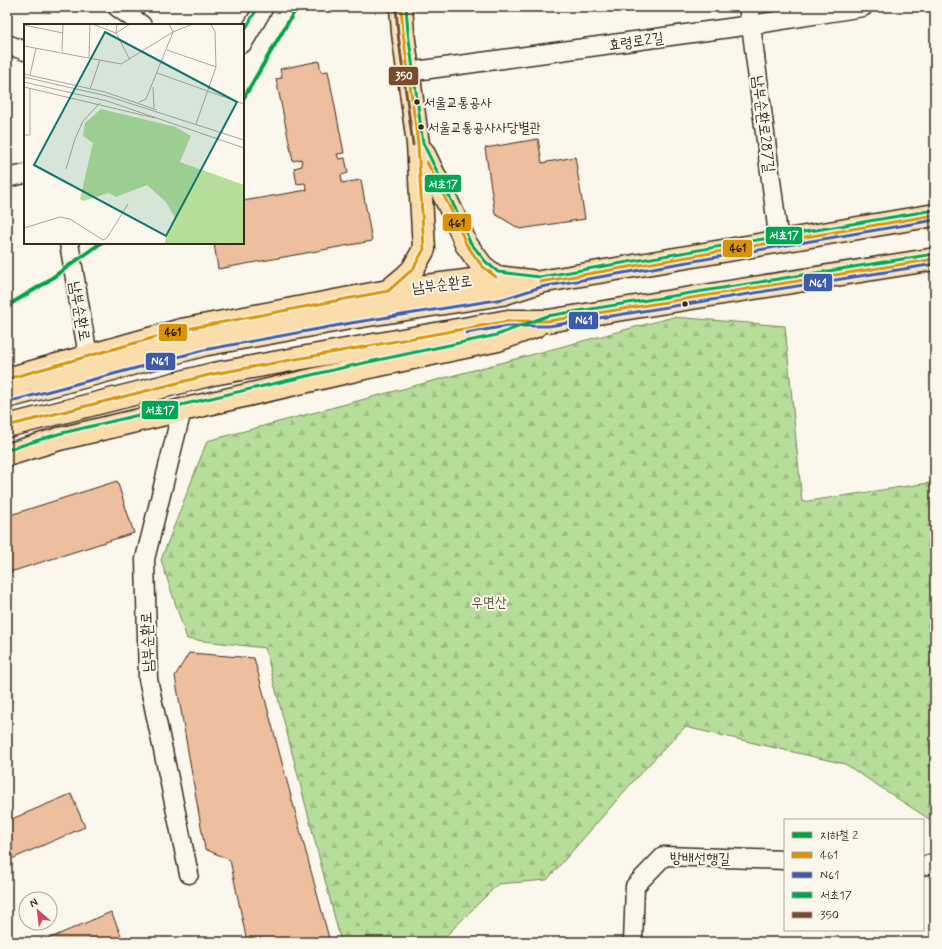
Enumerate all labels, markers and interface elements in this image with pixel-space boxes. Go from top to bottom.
inset map [24,24,244,244]
street label: 효령로2길 [607,28,665,56]
line badge: 350 [388,66,419,86]
text: 350 [395,70,413,84]
street label: 남부순환로287길 [747,75,779,174]
place label: 서울교통공사 [424,94,492,112]
marker: 서울교통공사 [412,97,422,107]
place label: 서울교통공사사당별관 [428,119,541,137]
marker: 서울교통공사사당별관 [416,122,426,132]
line badge: 서초17 [424,174,462,193]
text: 서초17 [428,178,458,192]
line badge: 461 [442,213,472,232]
text: 461 [449,217,465,231]
line badge: 서초17 [765,226,803,245]
text: 서초17 [769,229,799,243]
line badge: 461 [722,239,753,258]
text: 461 [730,242,746,256]
street label: 남부순환로 [411,271,473,299]
line badge: N61 [803,273,833,292]
text: N61 [809,277,827,291]
street label: 남부순환로 [64,280,94,343]
unlabelled marker [680,299,690,309]
line badge: N61 [568,311,599,330]
text: N61 [575,314,593,328]
line badge: 461 [158,323,188,342]
text: 461 [165,326,181,340]
line badge: N61 [145,352,176,371]
text: N61 [151,355,169,369]
line badge: 서초17 [141,400,179,420]
text: 서초17 [145,404,175,418]
park label: 우면산 [471,593,507,613]
street label: 남부순환로 [137,611,159,672]
legend [784,819,924,931]
text: 지하철 2 [820,828,858,844]
street label: 방배선행길 [670,848,730,870]
text: 461 [820,848,838,864]
text: N61 [820,868,839,884]
text: 서초17 [820,888,852,904]
north arrow [18,891,58,931]
text: N [27,895,40,911]
text: 350 [820,908,839,924]

